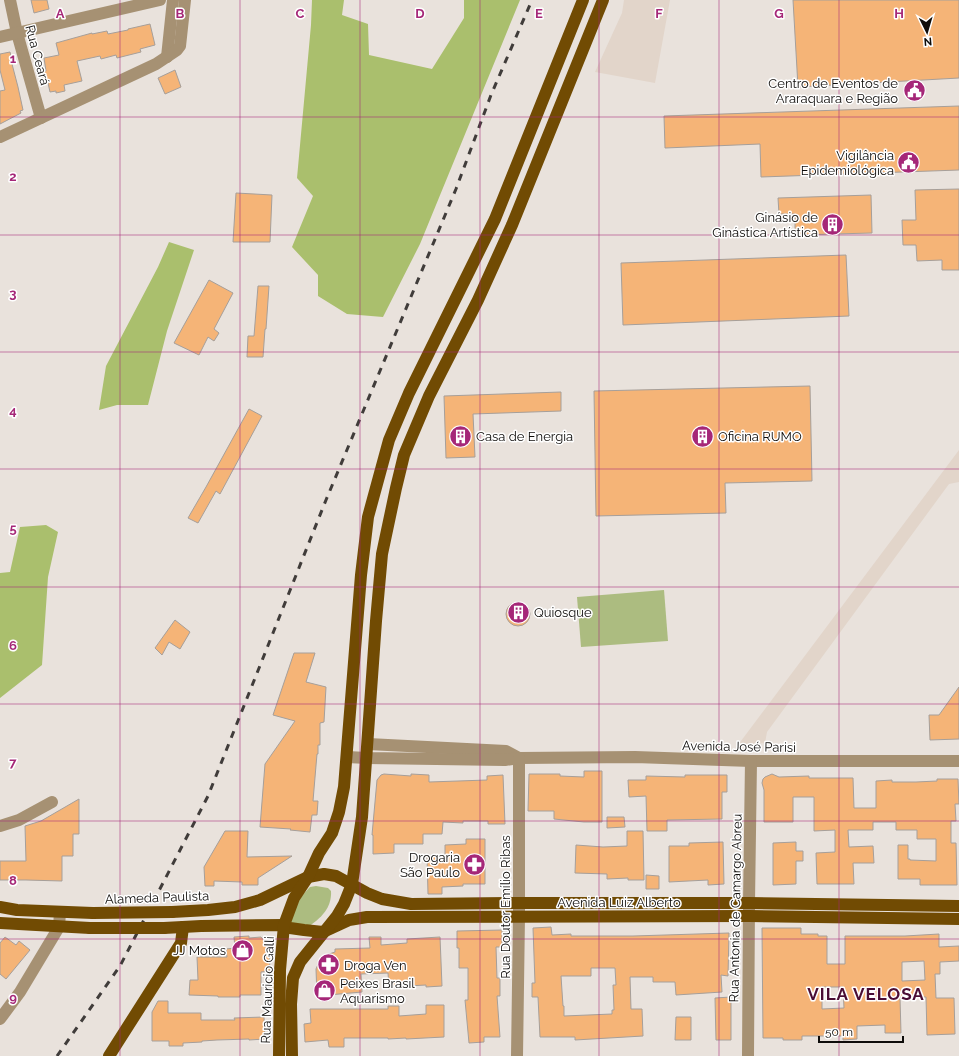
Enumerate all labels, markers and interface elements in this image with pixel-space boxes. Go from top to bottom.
text: A [56,6,65,21]
text: B [176,6,185,21]
text: C [296,6,305,21]
text: D [415,6,425,21]
text: E [535,6,543,21]
text: F [655,6,663,21]
text: G [774,6,784,21]
text: H [894,6,904,21]
north arrow [907,12,947,52]
street label: Rua Ceará [22,23,53,87]
text: N [923,35,933,48]
text: 1 [10,51,17,66]
place label: Centro de Eventos de Araraquara e Região [768,76,898,106]
public building icon: Centro de Eventos de Araraquara e Região [901,77,927,103]
place label: Vigilância Epidemiológica [801,148,894,178]
public building icon: Vigilância Epidemiológica [896,149,922,175]
text: 2 [9,169,17,184]
place label: Ginásio de Ginástica Artística [712,210,818,240]
building icon: Ginásio de Ginástica Artística [820,211,846,237]
text: 3 [9,286,17,301]
text: 4 [9,403,17,418]
building icon: Casa de Energia [447,423,473,449]
building icon: Oficina RUMO [690,423,716,449]
place label: Casa de Energia [476,429,573,444]
place label: Oficina RUMO [718,429,802,444]
text: 5 [9,521,17,536]
building icon: Quiosque [505,599,531,625]
place label: Quiosque [534,605,592,620]
text: 6 [9,638,17,653]
street label: Avenida José Parisi [682,738,796,755]
text: 7 [9,755,17,770]
street label: Rua Antonia de Camargo Abreu [726,813,745,1003]
street label: Rua Doutor Emílio Ribas [498,835,513,979]
place label: Drogaria São Paulo [400,850,460,880]
pharmacy icon: Drogaria São Paulo [462,851,488,877]
text: 8 [9,873,17,888]
street label: Alameda Paulista [105,888,209,907]
street label: Avenida Luiz Alberto [557,895,681,910]
street label: Rua Mauricio Galli [258,936,277,1044]
shop icon: JJ Motos [229,937,255,963]
place label: JJ Motos [173,943,226,958]
pharmacy icon: Droga Ven [316,952,342,978]
place label: Droga Ven [344,958,407,973]
place label: Peixes Brasil Aquarismo [340,976,415,1006]
shop icon: Peixes Brasil Aquarismo [311,977,337,1003]
district label: VILA VELOSA [807,984,925,1004]
text: 9 [9,990,17,1005]
scale bar [819,1018,903,1044]
text: 50 m [825,1025,853,1039]

